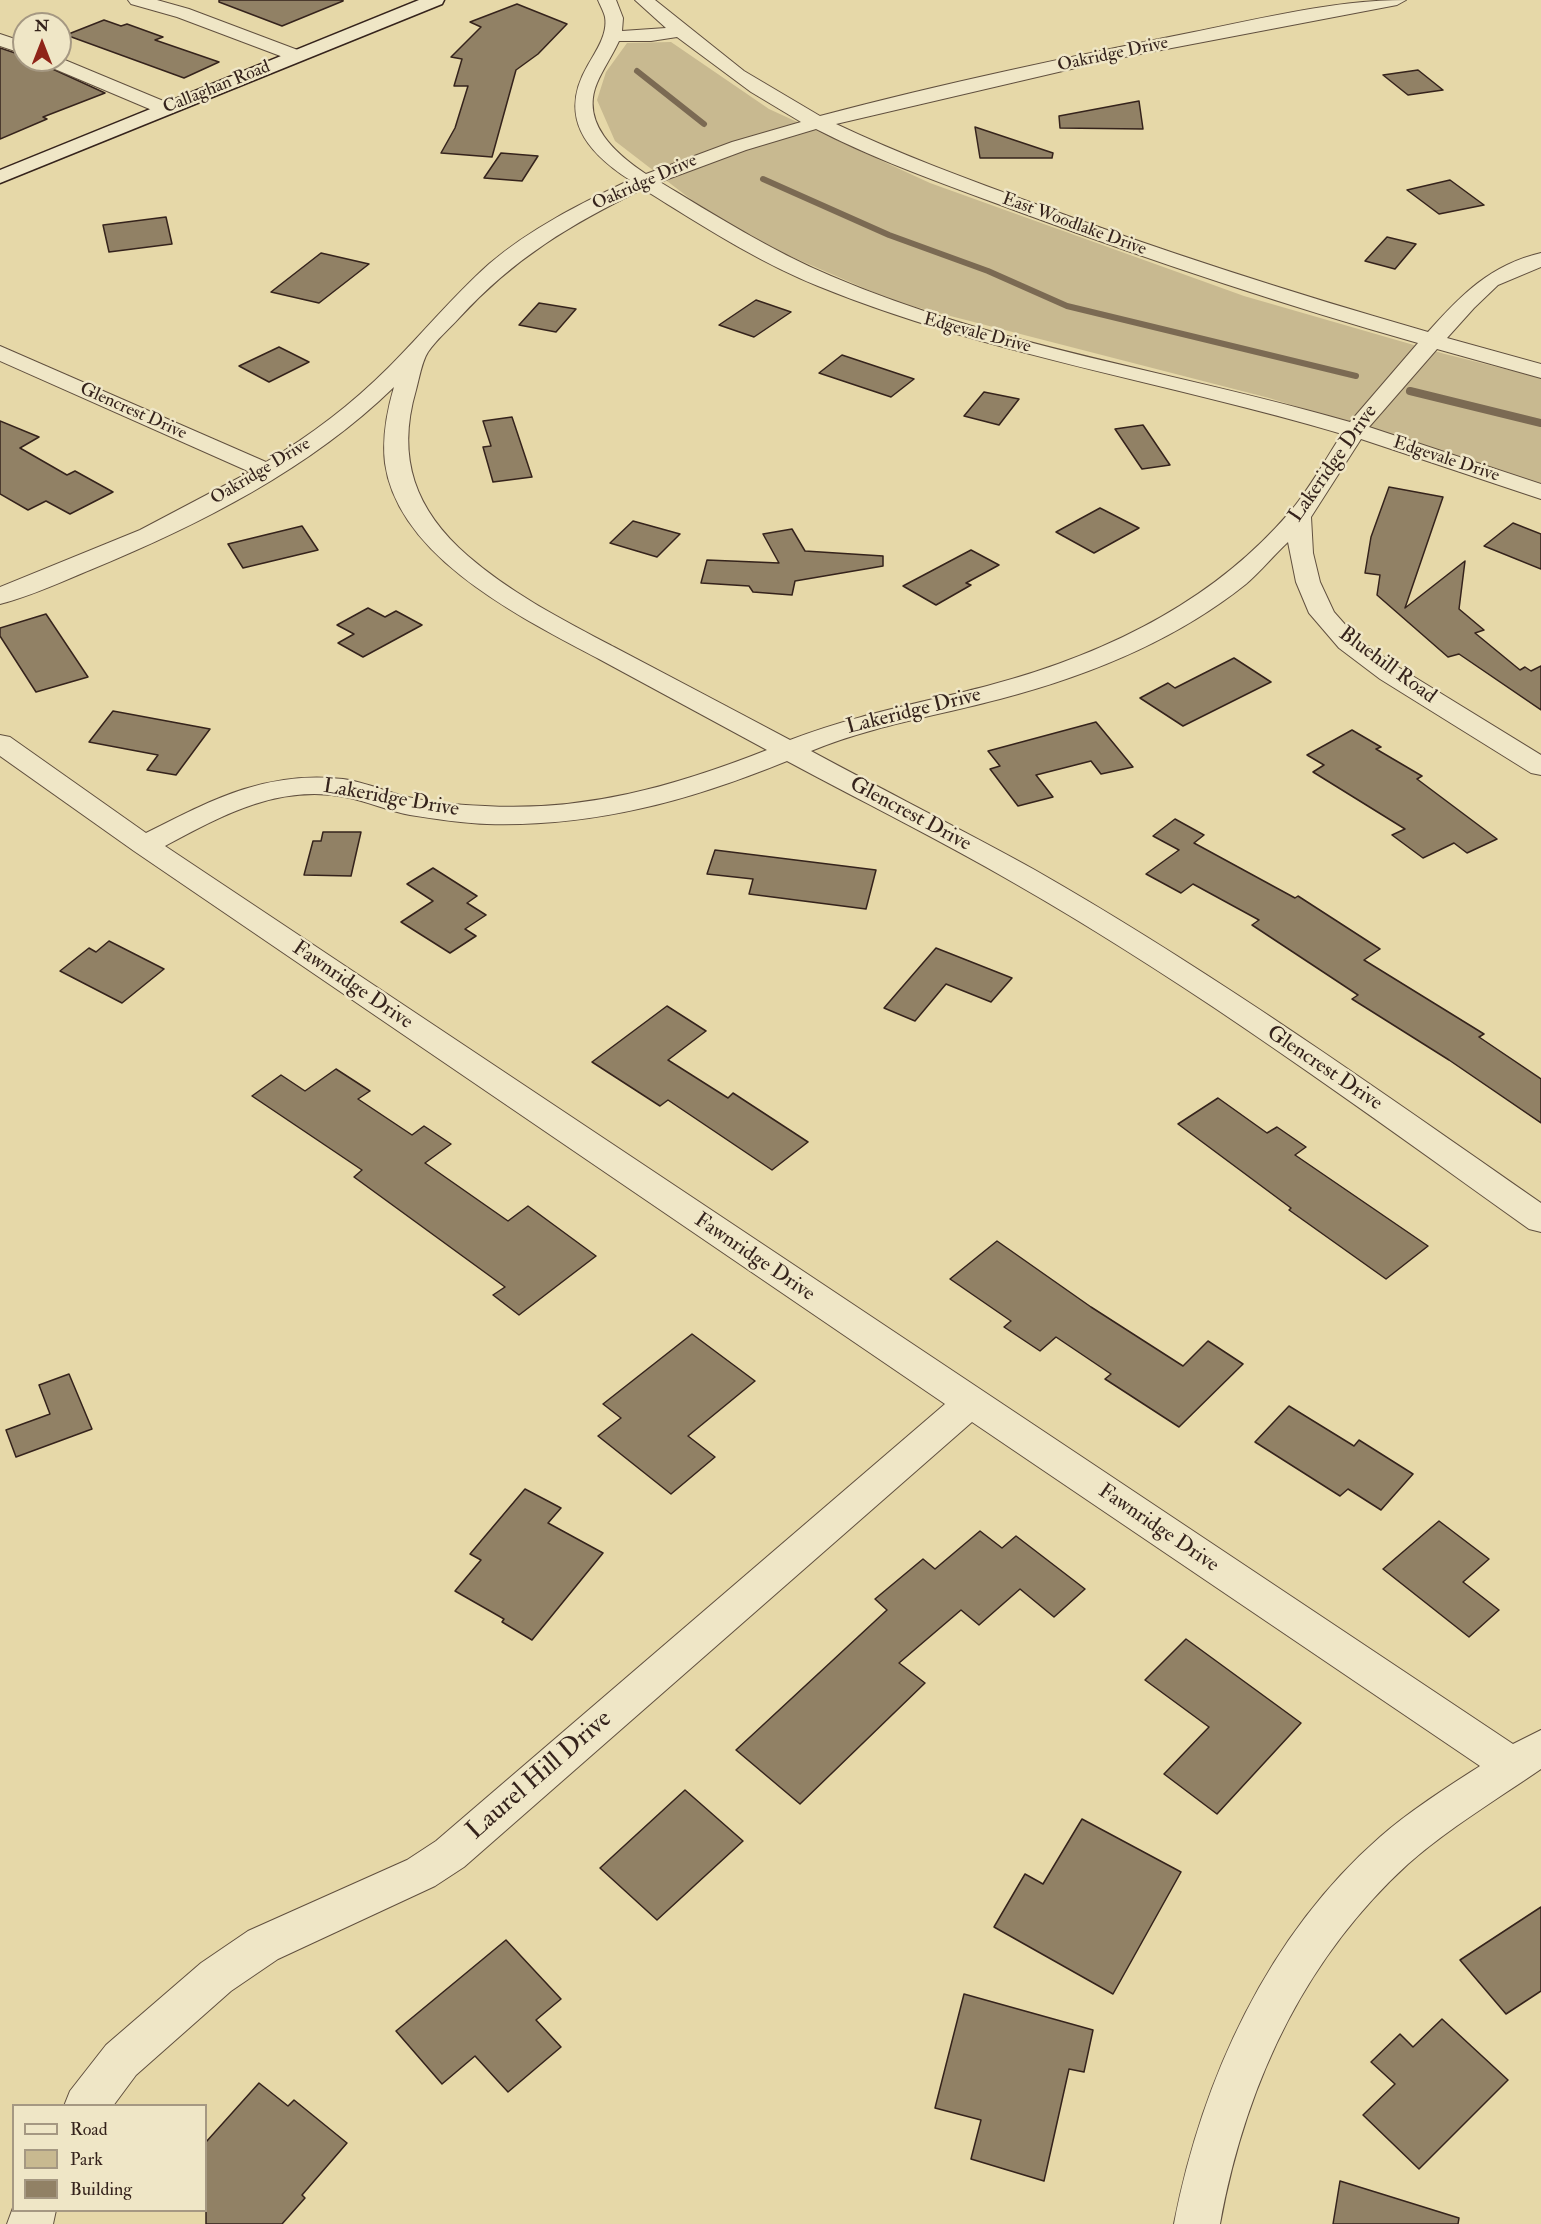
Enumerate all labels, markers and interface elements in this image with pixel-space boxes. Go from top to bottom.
north arrow [12,12,72,72]
text: N [35,16,49,36]
street label: Oakridge Drive [1056,33,1170,77]
street label: Callaghan Road [160,57,274,119]
street label: Oakridge Drive [589,150,701,216]
street label: East Woodlake Drive [999,189,1149,261]
street label: Edgevale Drive [921,309,1033,359]
street label: Glencrest Drive [76,379,190,445]
street label: Lakeridge Drive [1284,400,1384,528]
street label: Edgevale Drive [1390,433,1502,487]
street label: Oakridge Drive [207,434,315,510]
street label: Bluehill Road [1333,622,1441,710]
street label: Lakeridge Drive [844,683,984,741]
street label: Glencrest Drive [845,772,975,858]
street label: Lakeridge Drive [321,775,461,823]
street label: Fawnridge Drive [287,936,417,1036]
street label: Glencrest Drive [1261,1021,1387,1117]
street label: Fawnridge Drive [689,1208,819,1308]
street label: Fawnridge Drive [1093,1479,1223,1579]
street label: Laurel Hill Drive [461,1704,619,1848]
legend [12,2104,207,2212]
text: Road [70,2118,108,2141]
text: Park [70,2148,103,2171]
text: Building [70,2178,132,2201]

